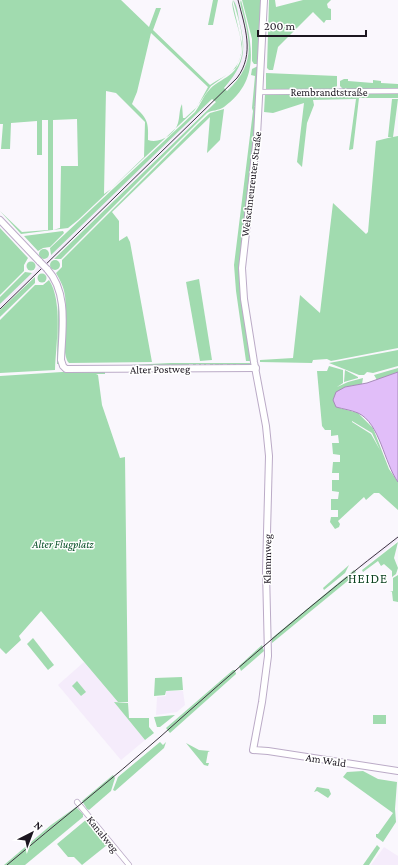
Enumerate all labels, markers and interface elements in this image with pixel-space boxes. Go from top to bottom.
scale bar [258,12,366,38]
text: 200 m [264,19,296,33]
street label: Rembrandtstraße [290,86,368,98]
street label: Welschneureuter Straße [239,131,263,237]
street label: Alter Postweg [130,362,191,377]
street label: Klammweg [261,533,274,584]
park label: Alter Flugplatz [31,538,94,551]
district label: HEIDE [348,571,388,586]
street label: Am Wald [305,751,347,769]
north arrow [12,813,52,853]
street label: Kanalweg [84,813,122,856]
text: N [32,819,46,833]

